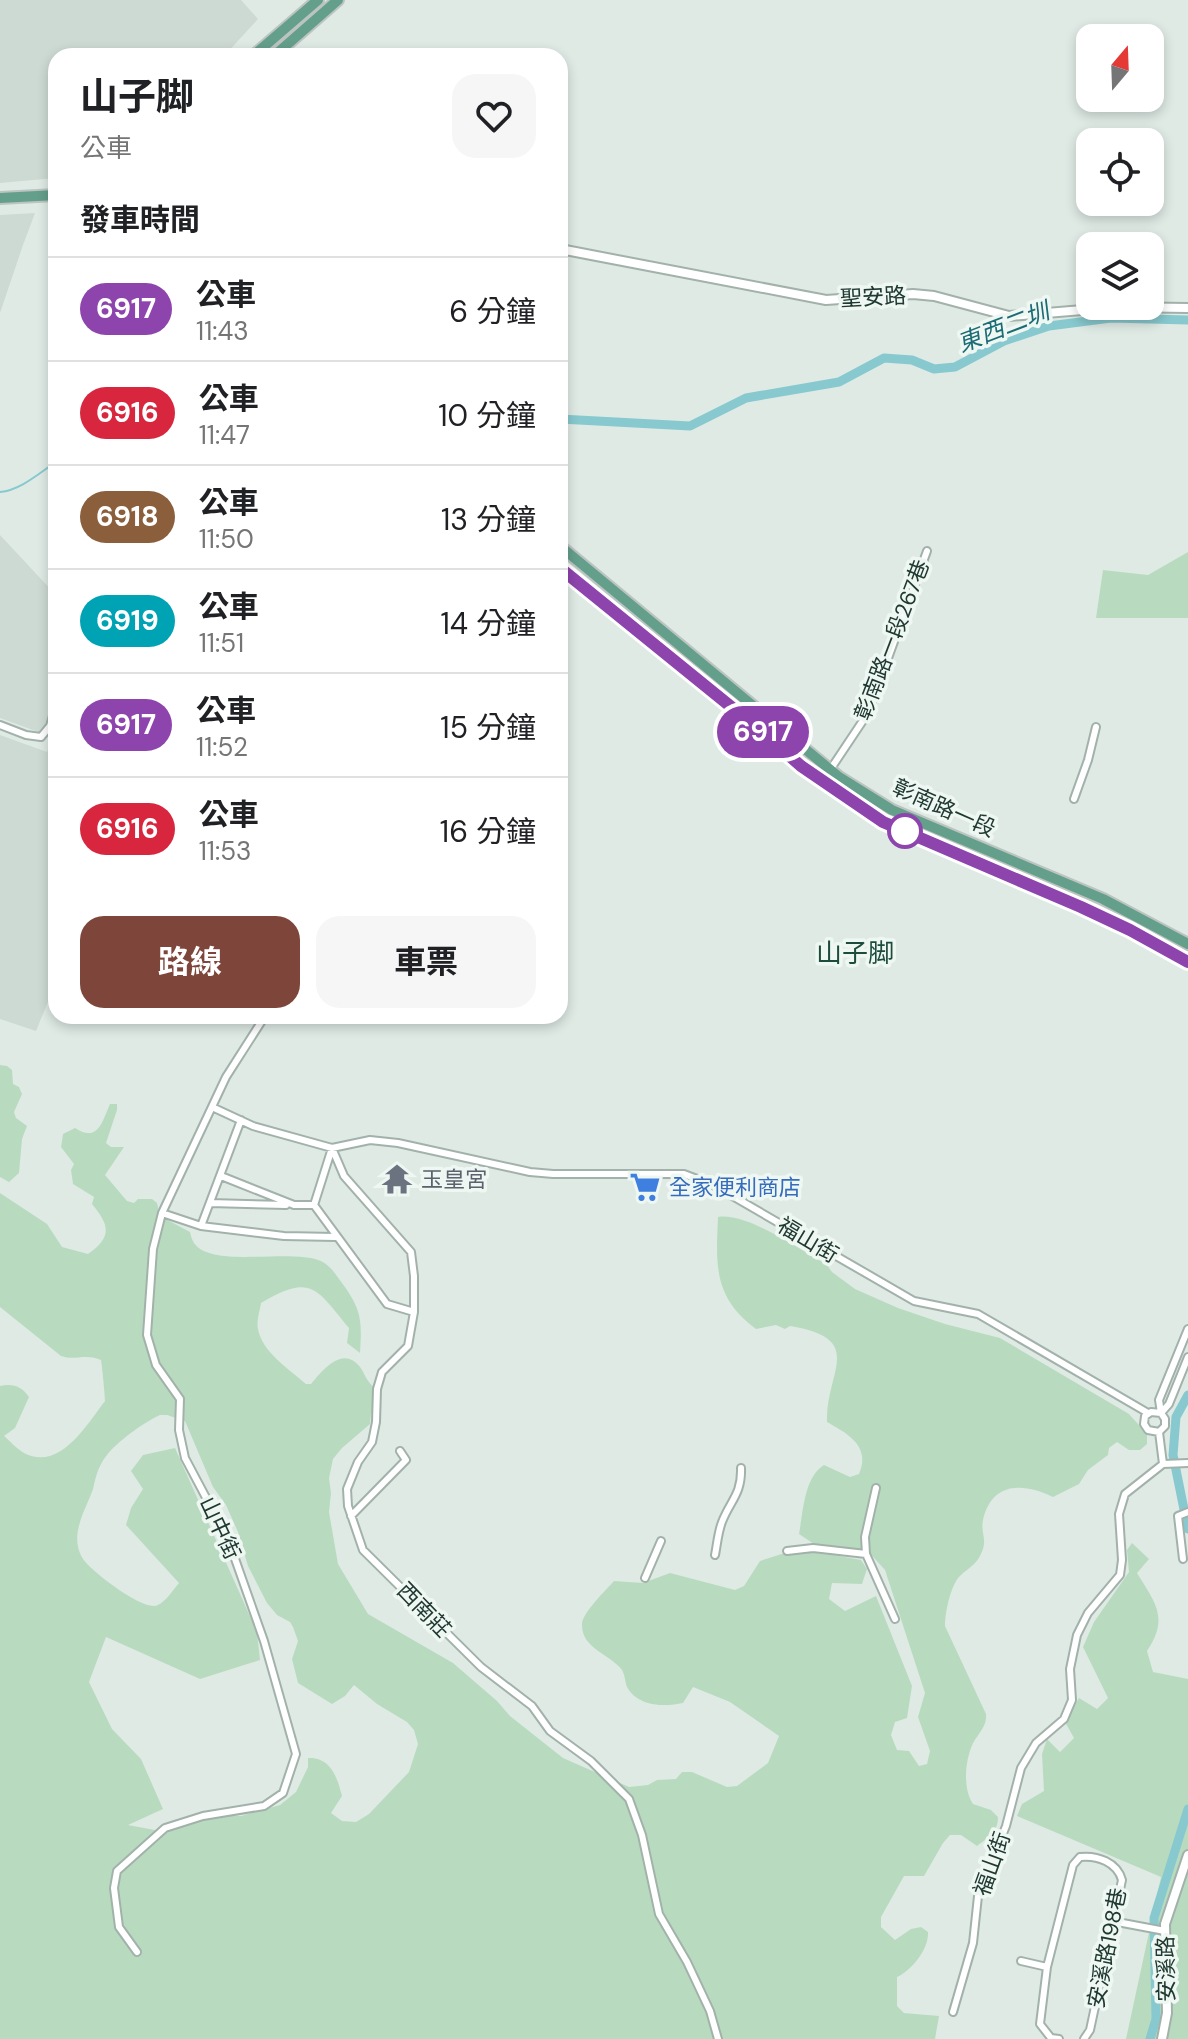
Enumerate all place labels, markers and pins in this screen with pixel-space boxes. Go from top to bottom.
unlabelled marker [888,814,922,848]
temple icon: 玉皇宮 [380,1162,414,1196]
place label: 玉皇宮 [421,1165,487,1194]
supermarket icon: 全家便利商店 [628,1170,662,1204]
place label: 全家便利商店 [669,1173,801,1202]

